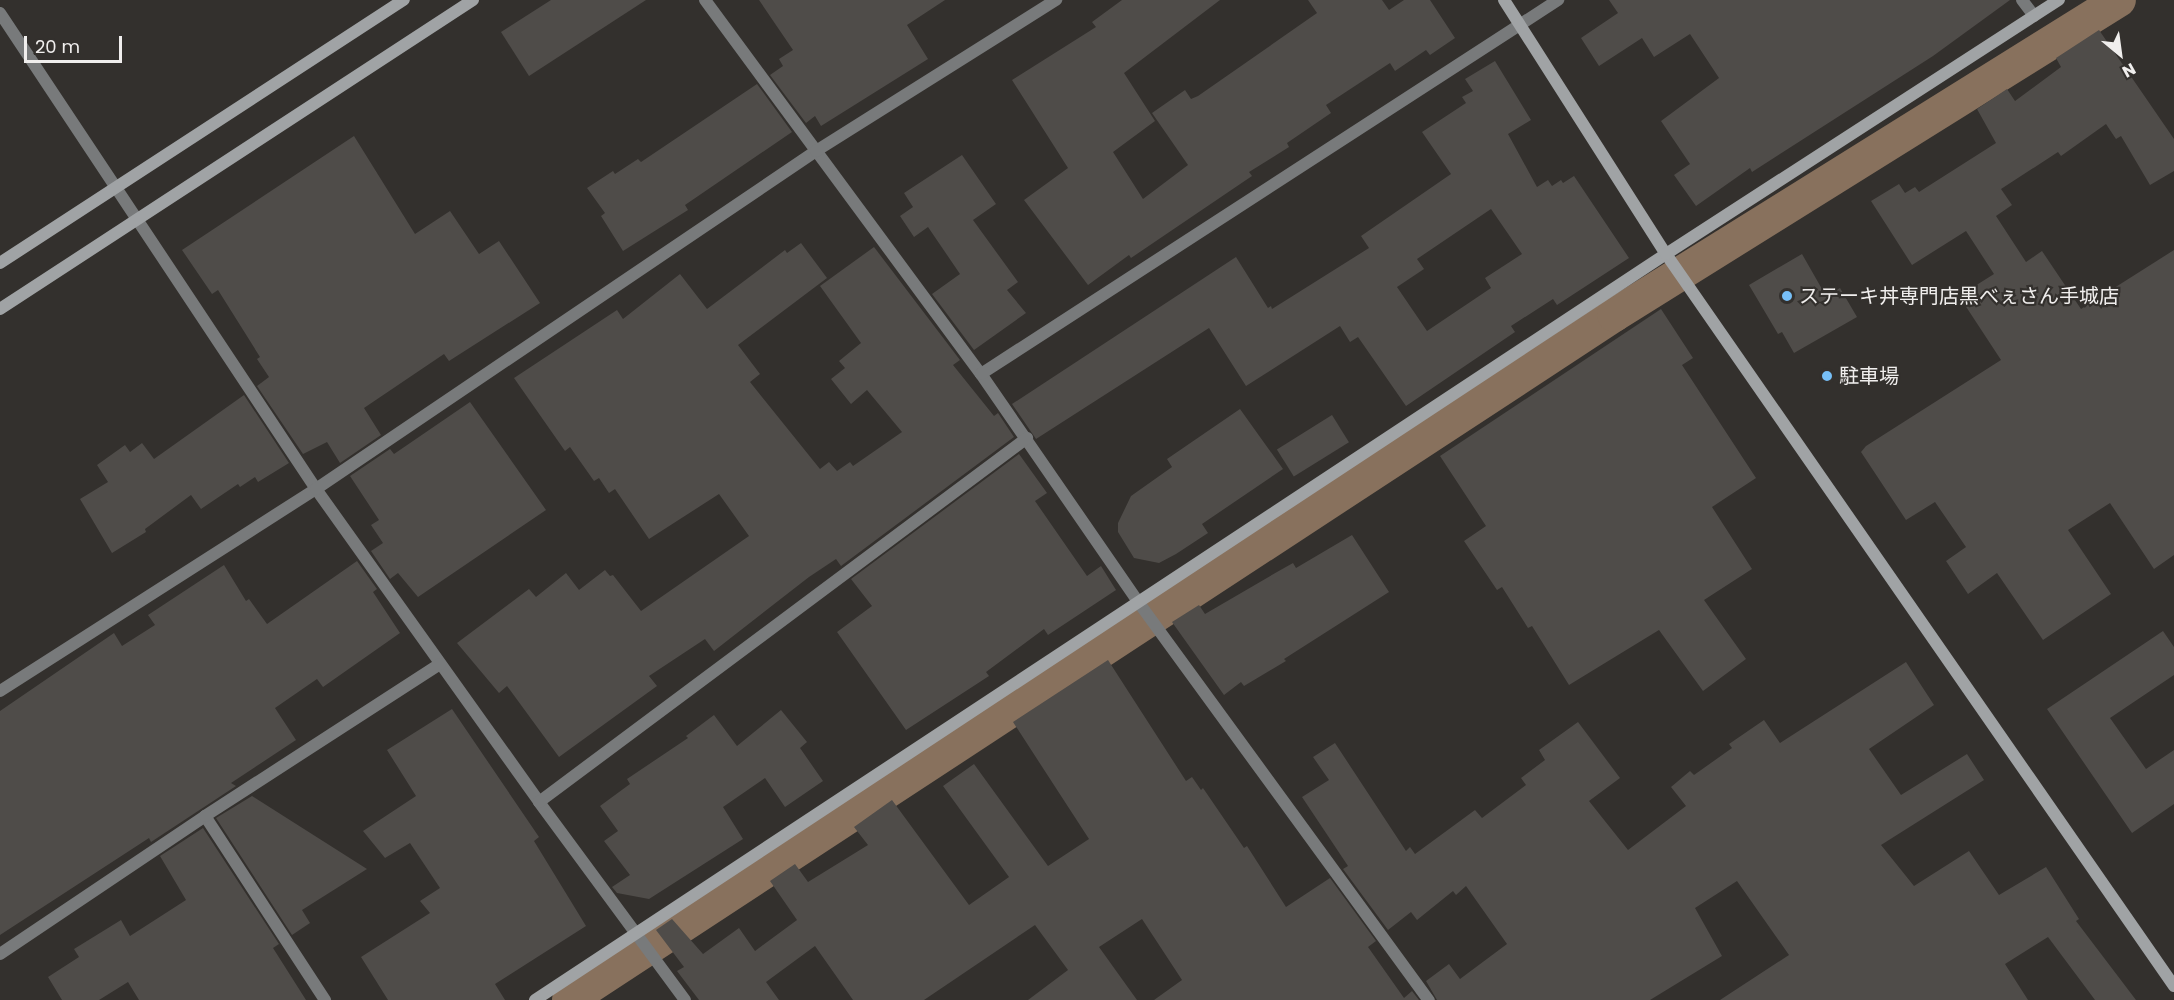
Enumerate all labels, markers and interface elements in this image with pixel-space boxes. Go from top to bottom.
scale bar [27,24,124,62]
north arrow [2090,24,2150,84]
text: 20 m [35,34,80,59]
text: N [2118,57,2140,83]
place label: ステーキ丼専門店黒べぇさん手城店 [1799,284,2119,308]
marker: ステーキ丼専門店黒べぇさん手城店 [1780,289,1794,303]
place label: 駐車場 [1839,364,1899,388]
marker: 駐車場 [1820,369,1834,383]

